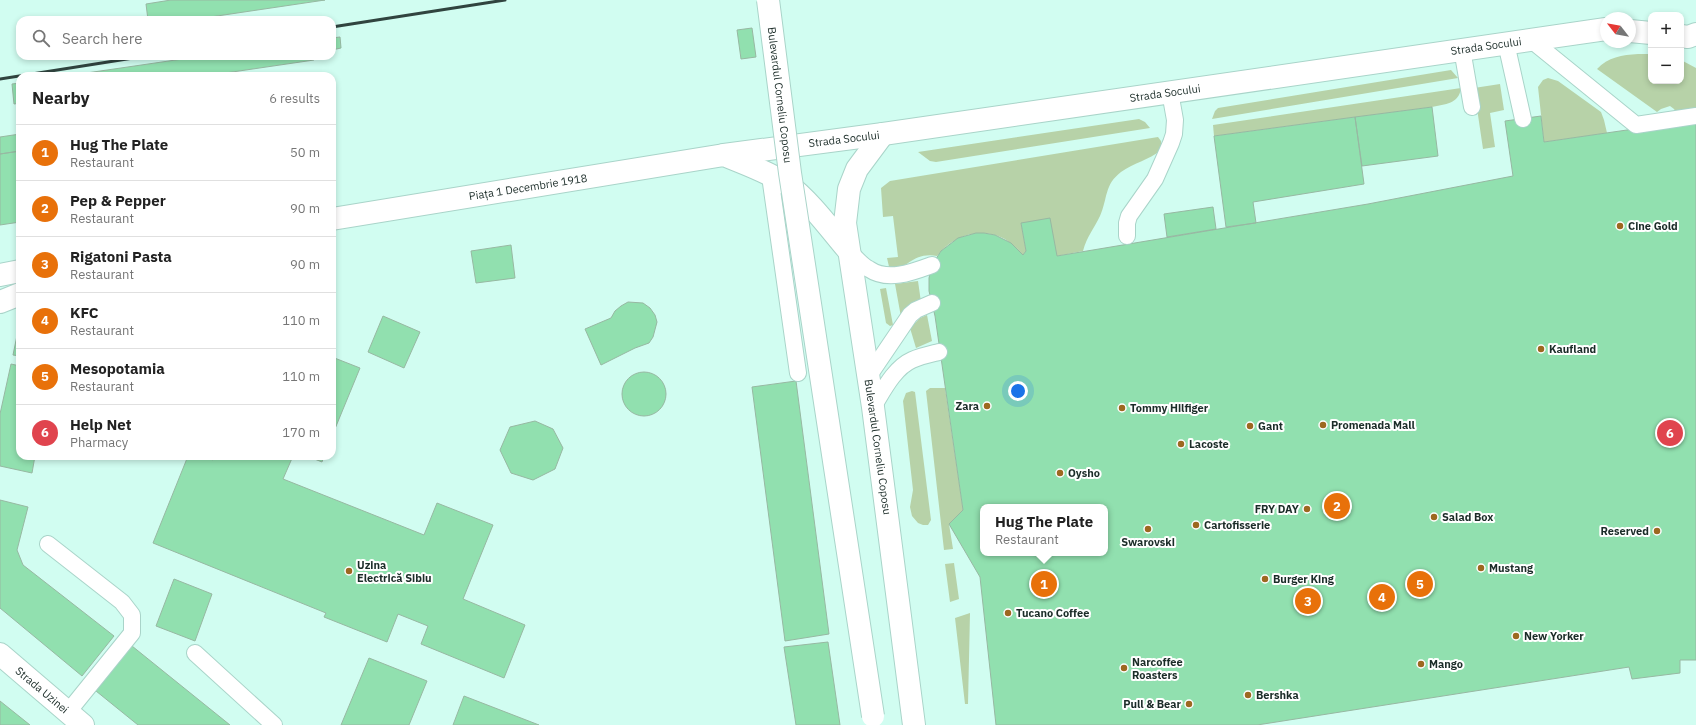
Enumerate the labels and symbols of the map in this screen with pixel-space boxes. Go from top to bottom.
north arrow [1600,12,1636,48]
street label: Bulevardul Corneliu Coposu [765,26,795,164]
street label: Strada Socului [1450,34,1522,58]
street label: Strada Socului [1129,81,1201,105]
street label: Strada Socului [808,128,880,150]
street label: Piața 1 Decembrie 1918 [468,171,588,203]
place label: Cine Gold [1628,219,1678,233]
marker: Cine Gold [1615,221,1625,231]
place label: Kaufland [1549,342,1596,356]
marker: Kaufland [1536,344,1546,354]
street label: Bulevardul Corneliu Coposu [862,378,894,516]
your location [1008,381,1028,401]
place label: Zara [956,399,979,413]
marker: Zara [982,401,992,411]
place label: Tommy Hilfiger [1130,401,1209,415]
marker: Tommy Hilfiger [1117,403,1127,413]
place label: Promenada Mall [1331,418,1416,432]
pin: 6 [1657,418,1683,448]
place label: Gant [1258,419,1283,433]
marker: Promenada Mall [1318,420,1328,430]
marker: Gant [1245,421,1255,431]
place label: Lacoste [1189,437,1229,451]
marker: Lacoste [1176,439,1186,449]
place label: Oysho [1068,466,1100,480]
marker: Oysho [1055,468,1065,478]
pin: 2 [1324,491,1350,521]
place label: FRY DAY [1255,502,1300,516]
marker: FRY DAY [1302,504,1312,514]
place label: Salad Box [1442,510,1494,524]
marker: Salad Box [1429,512,1439,522]
place label: Cartofisserie [1204,518,1270,532]
marker: Cartofisserie [1191,520,1201,530]
marker: Swarovski [1143,524,1153,534]
place label: Reserved [1601,524,1649,538]
marker: Reserved [1652,526,1662,536]
place label: Swarovski [1121,535,1175,549]
place label: Uzina Electrică Sibiu [357,558,432,585]
place label: Mustang [1489,561,1534,575]
marker: Mustang [1476,563,1486,573]
marker: Uzina Electrică Sibiu [344,566,354,576]
pin: 1 [1031,569,1057,599]
pin: 5 [1407,569,1433,599]
place label: Burger King [1273,572,1335,586]
marker: Burger King [1260,574,1270,584]
pin: 4 [1369,582,1395,612]
pin: 3 [1295,586,1321,616]
place label: Tucano Coffee [1016,606,1089,620]
marker: Tucano Coffee [1003,608,1013,618]
place label: New Yorker [1524,629,1584,643]
marker: New Yorker [1511,631,1521,641]
place label: Narcoffee Roasters [1132,655,1183,682]
place label: Mango [1429,657,1463,671]
marker: Mango [1416,659,1426,669]
marker: Narcoffee Roasters [1119,663,1129,673]
street label: Strada Uzinei [12,664,72,716]
place label: Bershka [1256,688,1299,702]
marker: Bershka [1243,690,1253,700]
place label: Pull & Bear [1123,697,1182,711]
marker: Pull & Bear [1184,699,1194,709]

